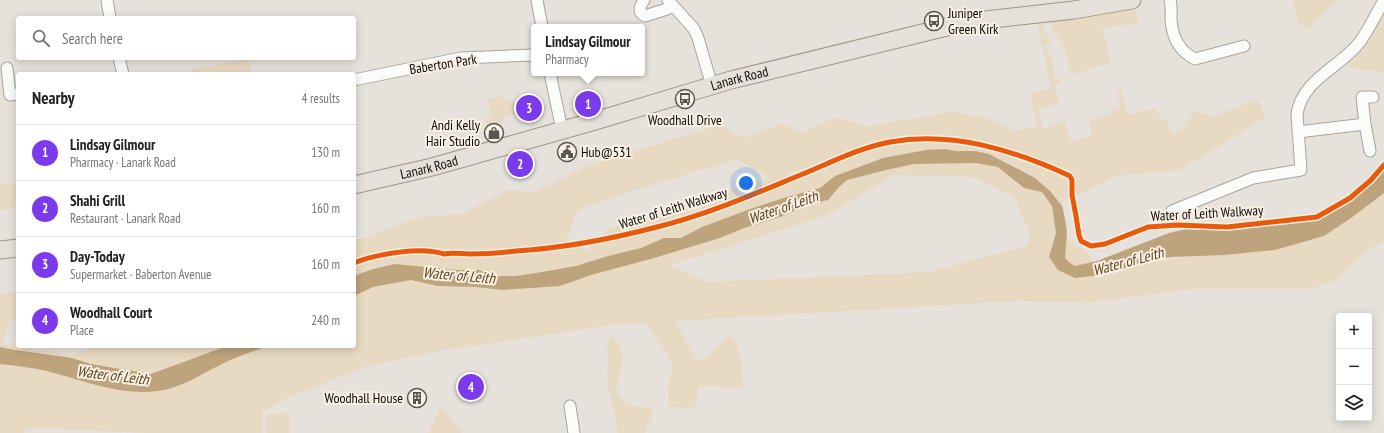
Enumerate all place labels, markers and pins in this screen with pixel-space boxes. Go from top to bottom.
place label: Juniper Green Kirk [947,4,999,38]
bus stop icon: Juniper Green Kirk [923,10,945,32]
bus stop icon: Woodhall Drive [674,88,696,110]
pin: 1 [575,89,601,119]
pin: 3 [516,93,542,123]
place label: Woodhall Drive [648,111,722,129]
place label: Andi Kelly Hair Studio [426,116,481,150]
shop icon: Andi Kelly Hair Studio [483,122,505,144]
public building icon: Hub@531 [556,141,578,163]
place label: Hub@531 [581,143,632,161]
pin: 2 [507,149,533,179]
pin: 4 [458,372,484,402]
building icon: Woodhall House [406,387,428,409]
place label: Woodhall House [325,389,403,407]

